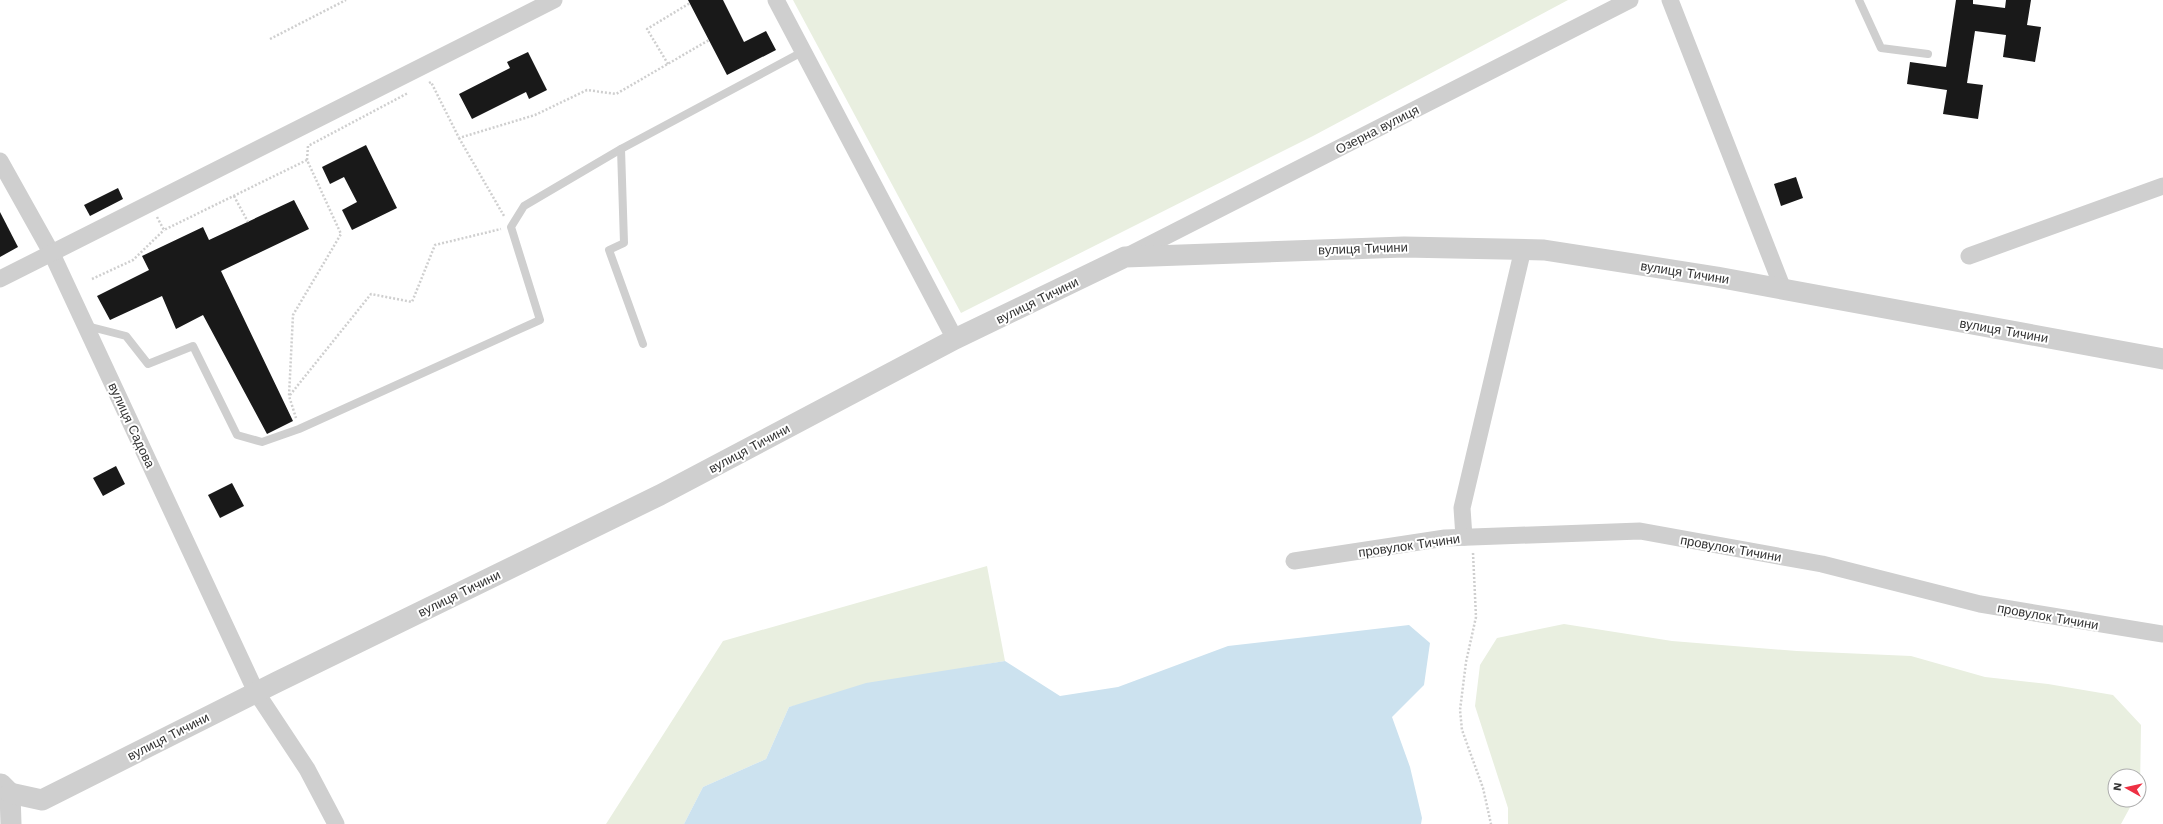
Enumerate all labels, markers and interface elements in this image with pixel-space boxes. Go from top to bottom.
street label: Озерна вулиця [1333,102,1421,157]
street label: вулиця Тичини [1318,239,1408,258]
street label: вулиця Тичини [1639,258,1730,287]
street label: вулиця Тичини [994,274,1081,327]
street label: вулиця Тичини [1958,315,2049,346]
street label: вулиця Садова [105,380,158,471]
street label: вулиця Тичини [706,421,792,476]
street label: провулок Тичини [1357,531,1461,560]
street label: провулок Тичини [1679,532,1783,565]
street label: вулиця Тичини [416,567,503,620]
street label: провулок Тичини [1996,600,2100,633]
street label: вулиця Тичини [125,709,212,763]
north arrow [2107,768,2147,808]
text: N [2111,782,2125,792]

